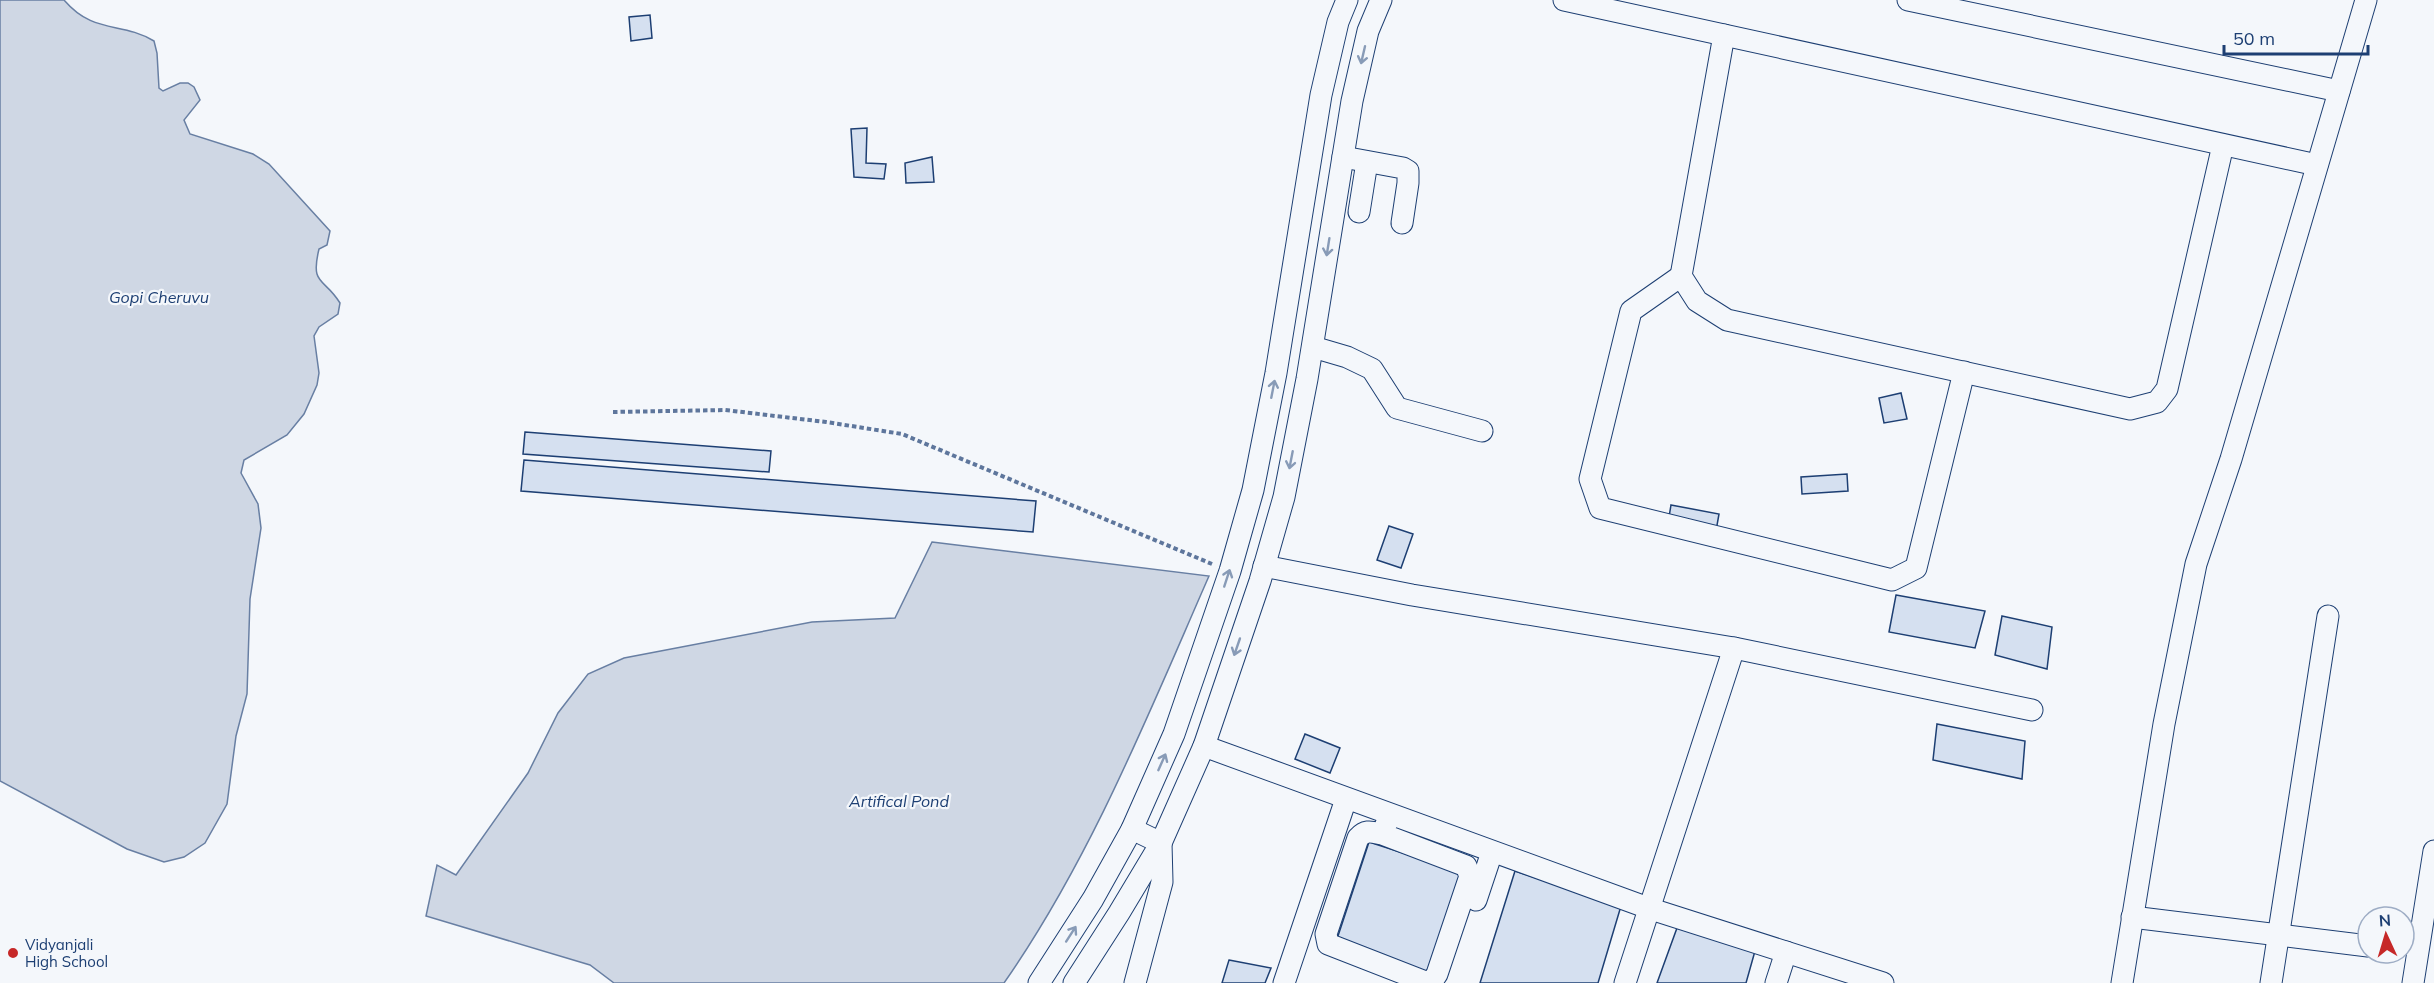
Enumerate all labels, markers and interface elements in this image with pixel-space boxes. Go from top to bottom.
scale bar [2224,18,2368,56]
text: 50 m [2233,27,2275,50]
one-way arrow [1356,45,1368,64]
one-way arrow [1323,237,1334,256]
water label: Gopi Cheruvu [109,287,209,307]
one-way arrow [1268,380,1279,399]
one-way arrow [1285,450,1296,469]
one-way arrow [1222,569,1233,588]
one-way arrow [1231,637,1242,656]
one-way arrow [1157,753,1168,771]
water label: Artifical Pond [848,791,949,811]
north arrow [2356,905,2416,965]
text: N [2378,910,2392,930]
one-way arrow [1065,926,1077,943]
place label: Vidyanjali High School [25,935,108,971]
marker: Vidyanjali High School [6,946,20,960]

